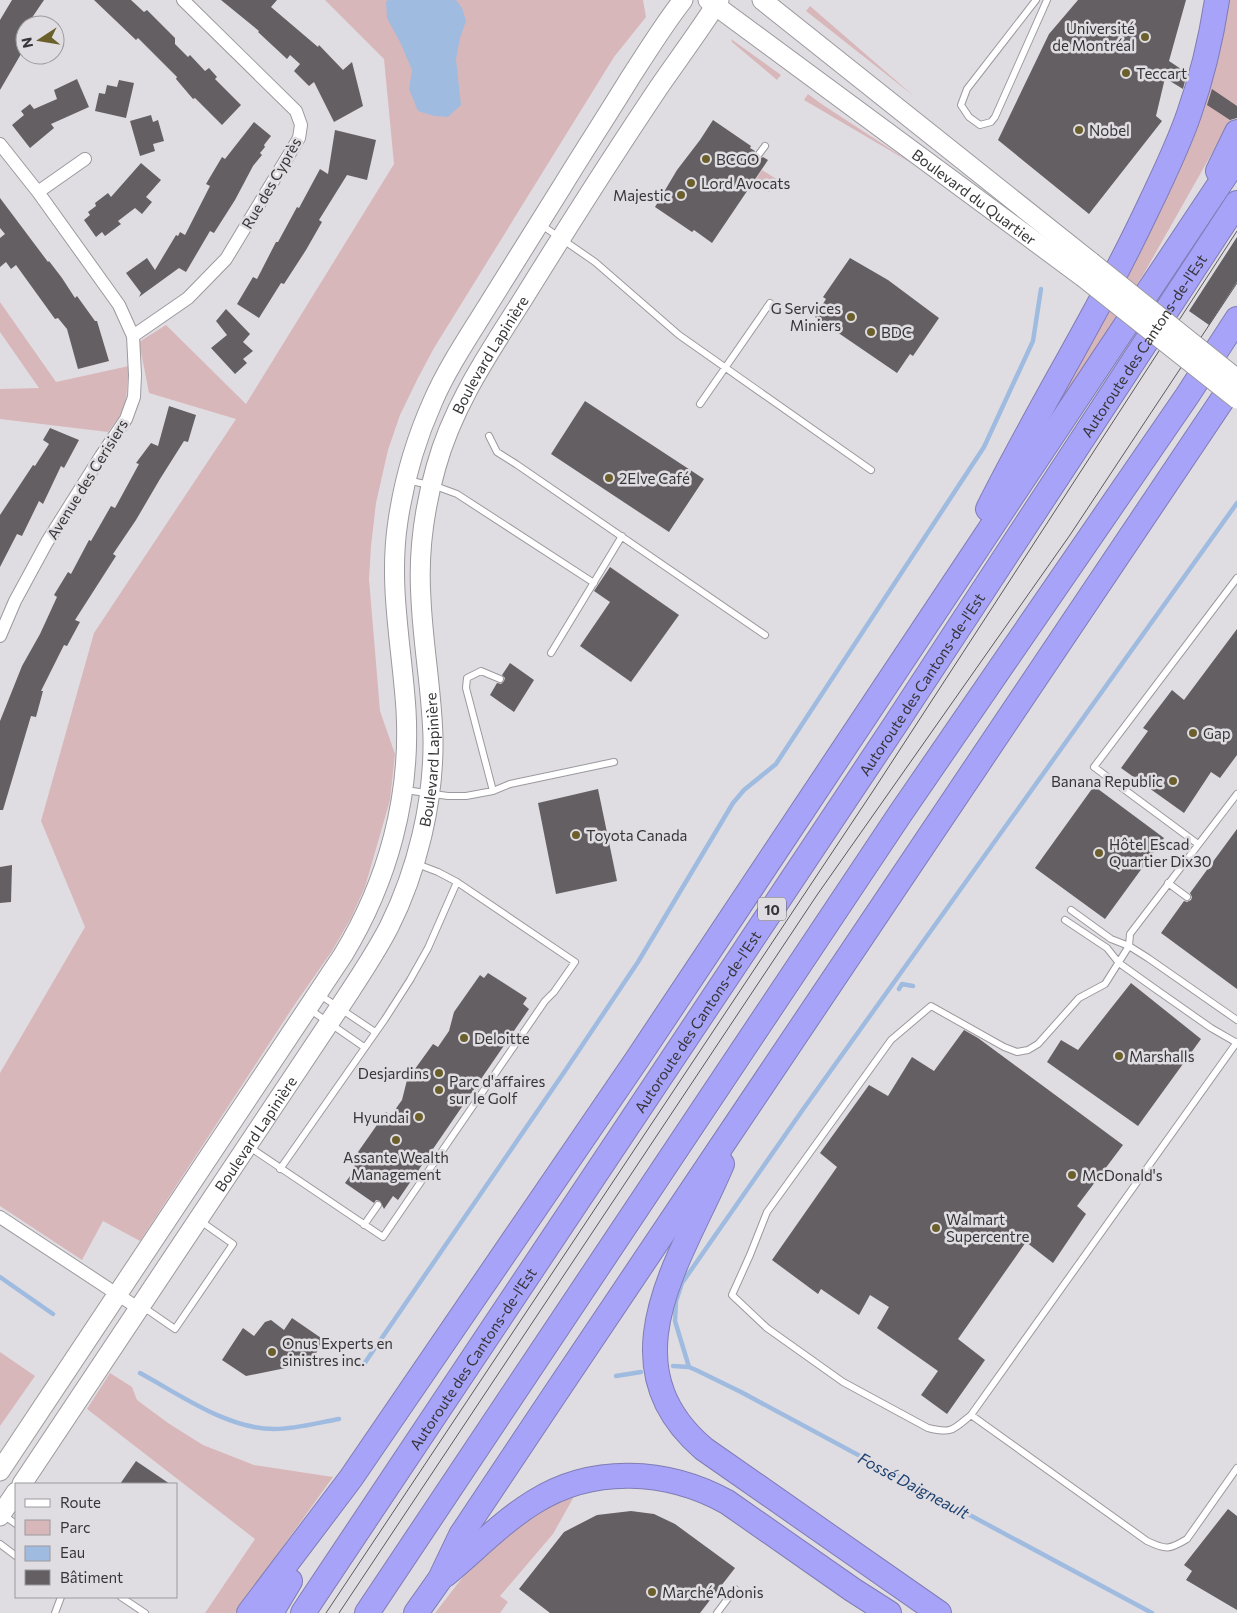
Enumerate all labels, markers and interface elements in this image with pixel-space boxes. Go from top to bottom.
north arrow [15,15,65,65]
place label: Université de Montréal [1052,19,1135,54]
marker: Université de Montréal [1139,31,1151,43]
text: N [17,36,36,50]
place label: Teccart [1136,64,1187,82]
marker: Teccart [1120,67,1132,79]
place label: Nobel [1089,121,1130,139]
marker: Nobel [1073,124,1085,136]
street label: Rue des Cyprès [238,134,305,232]
street label: Boulevard du Quartier [909,145,1040,248]
place label: BCGO [716,150,759,168]
marker: BCGO [700,153,712,165]
place label: Lord Avocats [701,174,790,192]
marker: Lord Avocats [685,177,697,189]
place label: Majestic [613,186,671,204]
marker: Majestic [675,189,687,201]
street label: Autoroute des Cantons-de-l'Est [1077,251,1210,440]
street label: Boulevard Lapinière [448,292,532,417]
place label: G Services Miniers [771,299,841,334]
marker: G Services Miniers [845,311,857,323]
place label: BDC [881,323,912,341]
marker: BDC [865,326,877,338]
street label: Avenue des Cerisiers [43,415,131,542]
place label: 2Elve Café [619,469,690,487]
marker: 2Elve Café [603,472,615,484]
street label: Autoroute des Cantons-de-l'Est [855,589,988,779]
street label: Boulevard Lapinière [415,692,442,828]
place label: Gap [1203,724,1231,742]
marker: Gap [1187,727,1199,739]
place label: Banana Republic [1051,772,1163,790]
marker: Banana Republic [1167,775,1179,787]
place label: Toyota Canada [586,826,687,844]
marker: Toyota Canada [570,829,582,841]
place label: Hôtel Escad Quartier Dix30 [1109,835,1211,870]
marker: Hôtel Escad Quartier Dix30 [1093,847,1105,859]
road number: 10 [758,898,786,921]
street label: Autoroute des Cantons-de-l'Est [630,927,765,1116]
place label: Deloitte [474,1029,530,1047]
marker: Deloitte [458,1032,470,1044]
place label: Marshalls [1129,1047,1195,1065]
marker: Marshalls [1113,1050,1125,1062]
place label: Desjardins [358,1064,429,1082]
marker: Desjardins [433,1067,445,1079]
place label: Parc d'affaires sur le Golf [449,1072,546,1107]
street label: Boulevard Lapinière [211,1073,300,1195]
marker: Parc d'affaires sur le Golf [433,1084,445,1096]
place label: Hyundai [353,1108,409,1126]
marker: Hyundai [413,1111,425,1123]
marker: Assante Wealth Management [390,1134,402,1146]
place label: Assante Wealth Management [343,1148,449,1183]
place label: McDonald's [1082,1166,1163,1184]
marker: McDonald's [1066,1169,1078,1181]
place label: Walmart Supercentre [946,1210,1030,1245]
marker: Walmart Supercentre [930,1222,942,1234]
street label: Autoroute des Cantons-de-l'Est [406,1264,540,1453]
place label: Onus Experts en sinistres inc. [282,1334,393,1369]
marker: Onus Experts en sinistres inc. [266,1346,278,1358]
water label: Fossé Daigneault [855,1448,973,1522]
legend [15,1483,178,1598]
text: Route [60,1493,101,1511]
text: Parc [60,1518,90,1536]
text: Eau [60,1543,85,1561]
text: Bâtiment [60,1568,123,1586]
place label: Marché Adonis [662,1583,764,1601]
marker: Marché Adonis [646,1586,658,1598]

